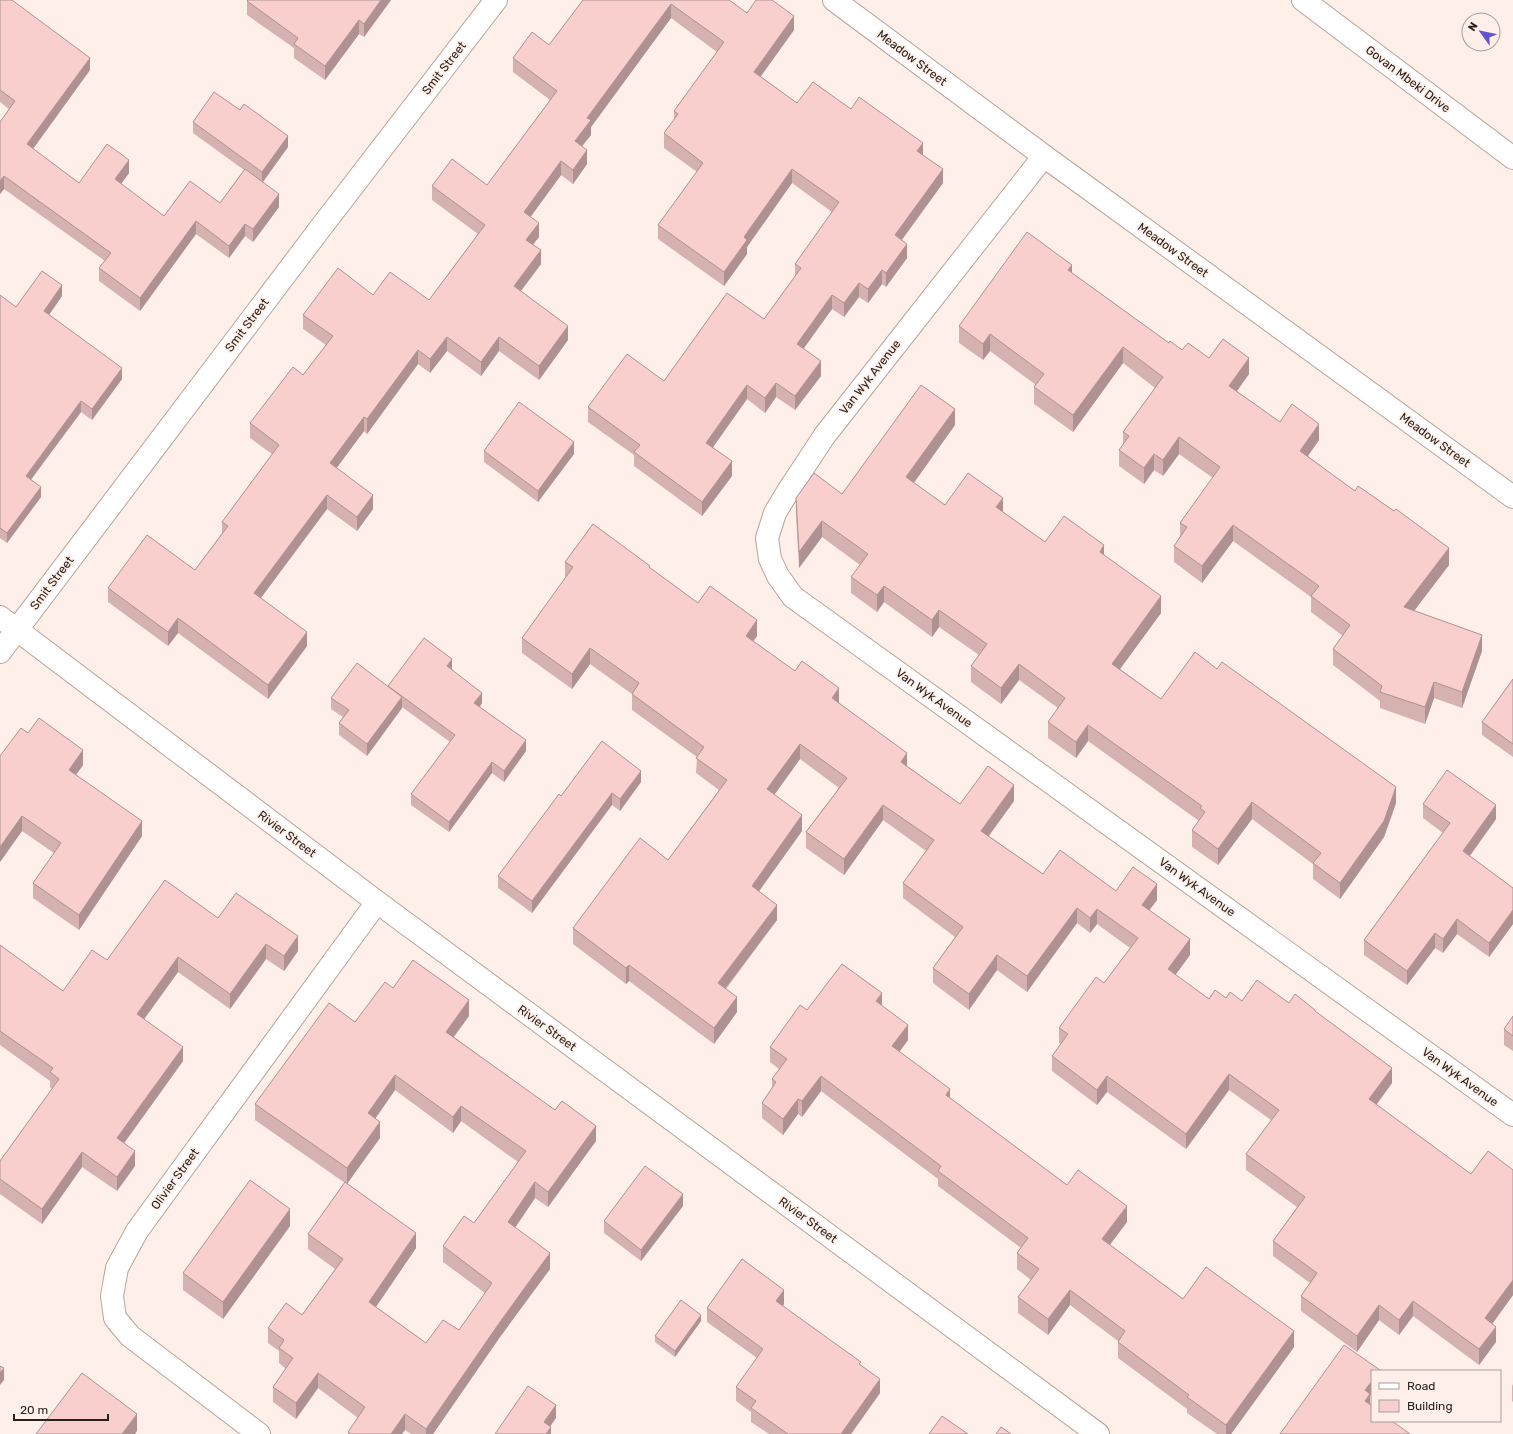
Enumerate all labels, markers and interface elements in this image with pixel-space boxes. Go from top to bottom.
north arrow [1461,12,1501,52]
text: N [1465,20,1481,34]
street label: Meadow Street [874,27,950,89]
street label: Smit Street [419,38,469,97]
street label: Govan Mbeki Drive [1363,43,1453,116]
street label: Meadow Street [1135,220,1211,280]
street label: Smit Street [222,295,272,355]
street label: Van Wyk Avenue [837,337,904,417]
street label: Meadow Street [1397,410,1473,470]
street label: Smit Street [27,553,77,613]
street label: Van Wyk Avenue [893,666,975,731]
street label: Rivier Street [255,808,319,861]
street label: Van Wyk Avenue [1156,855,1238,920]
street label: Rivier Street [515,1002,579,1054]
street label: Van Wyk Avenue [1419,1045,1501,1110]
street label: Olivier Street [148,1145,202,1212]
street label: Rivier Street [776,1194,840,1246]
legend [1371,1370,1501,1422]
text: Road [1407,1379,1435,1393]
scale bar [14,1396,108,1422]
text: Building [1407,1399,1453,1413]
text: 20 m [20,1403,48,1417]

